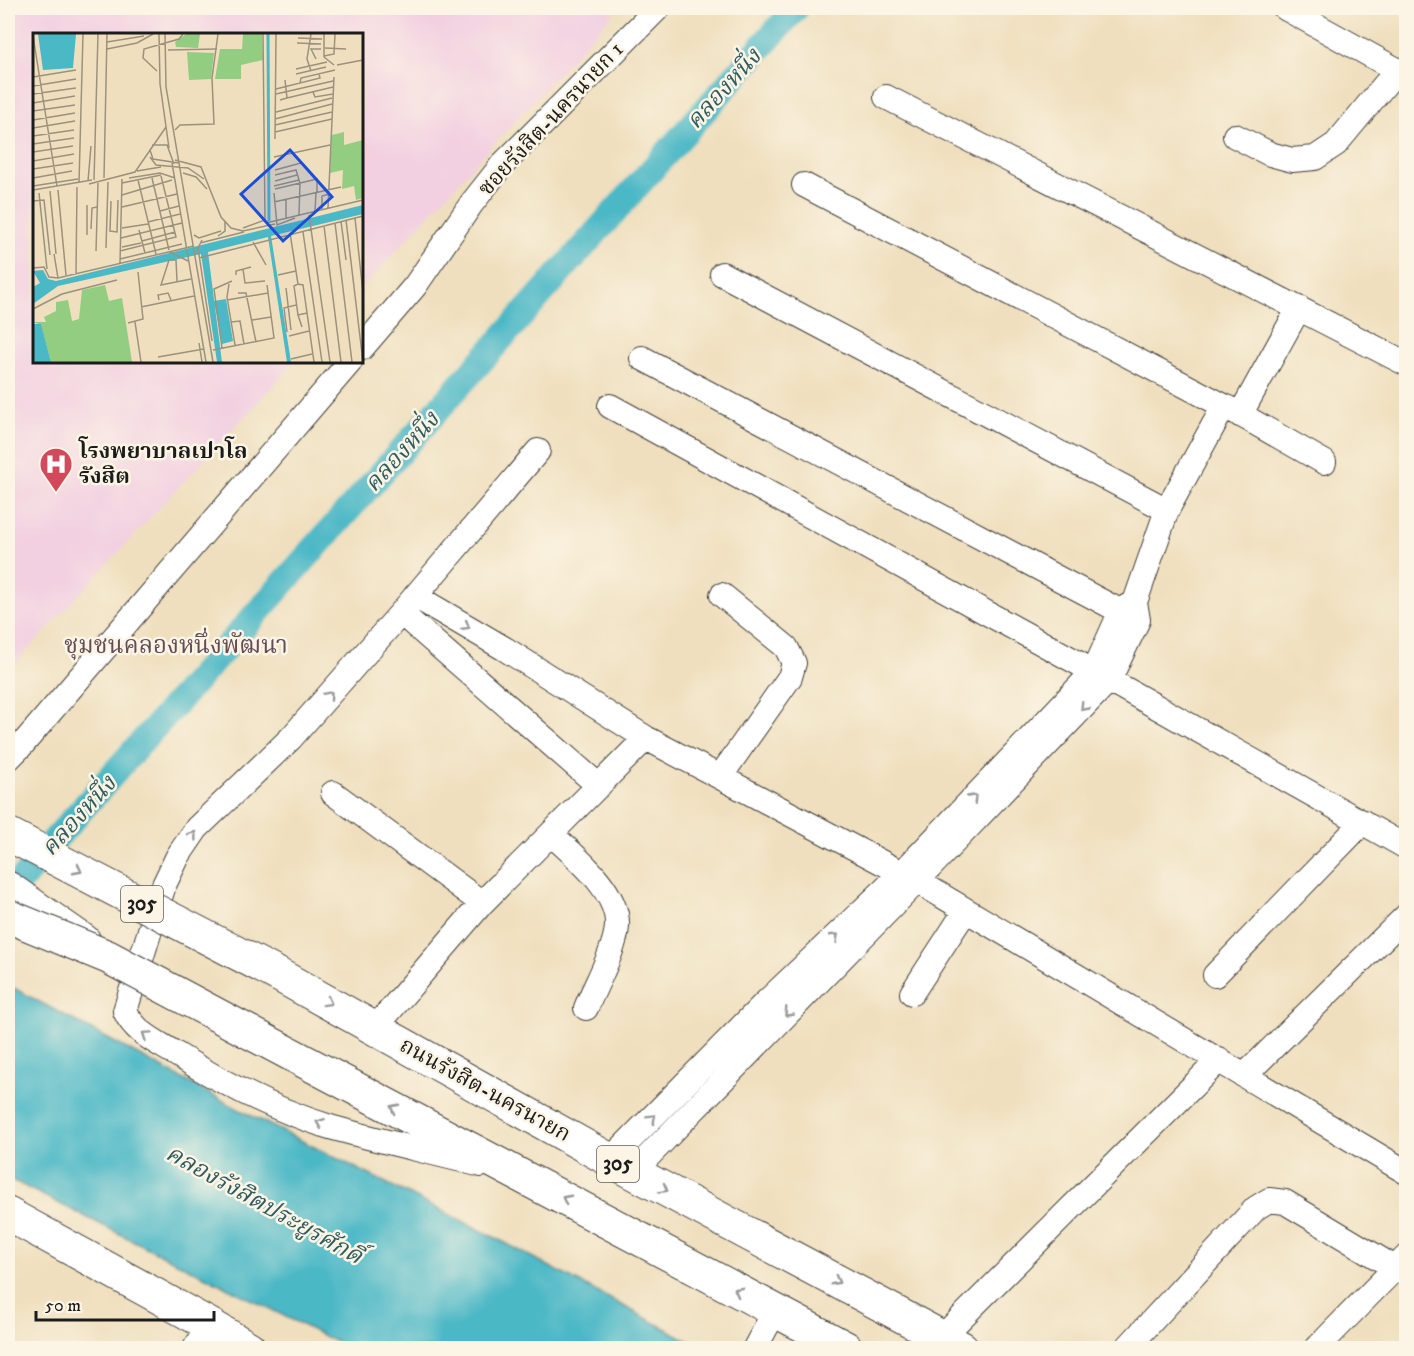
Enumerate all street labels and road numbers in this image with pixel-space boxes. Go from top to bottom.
street label: ซอยรังสิต-นครนายก 1 [473,36,629,202]
road number: 305 [121,886,163,922]
street label: ถนนรังสิต-นครนายก [395,1032,575,1148]
road number: 305 [597,1146,639,1182]

